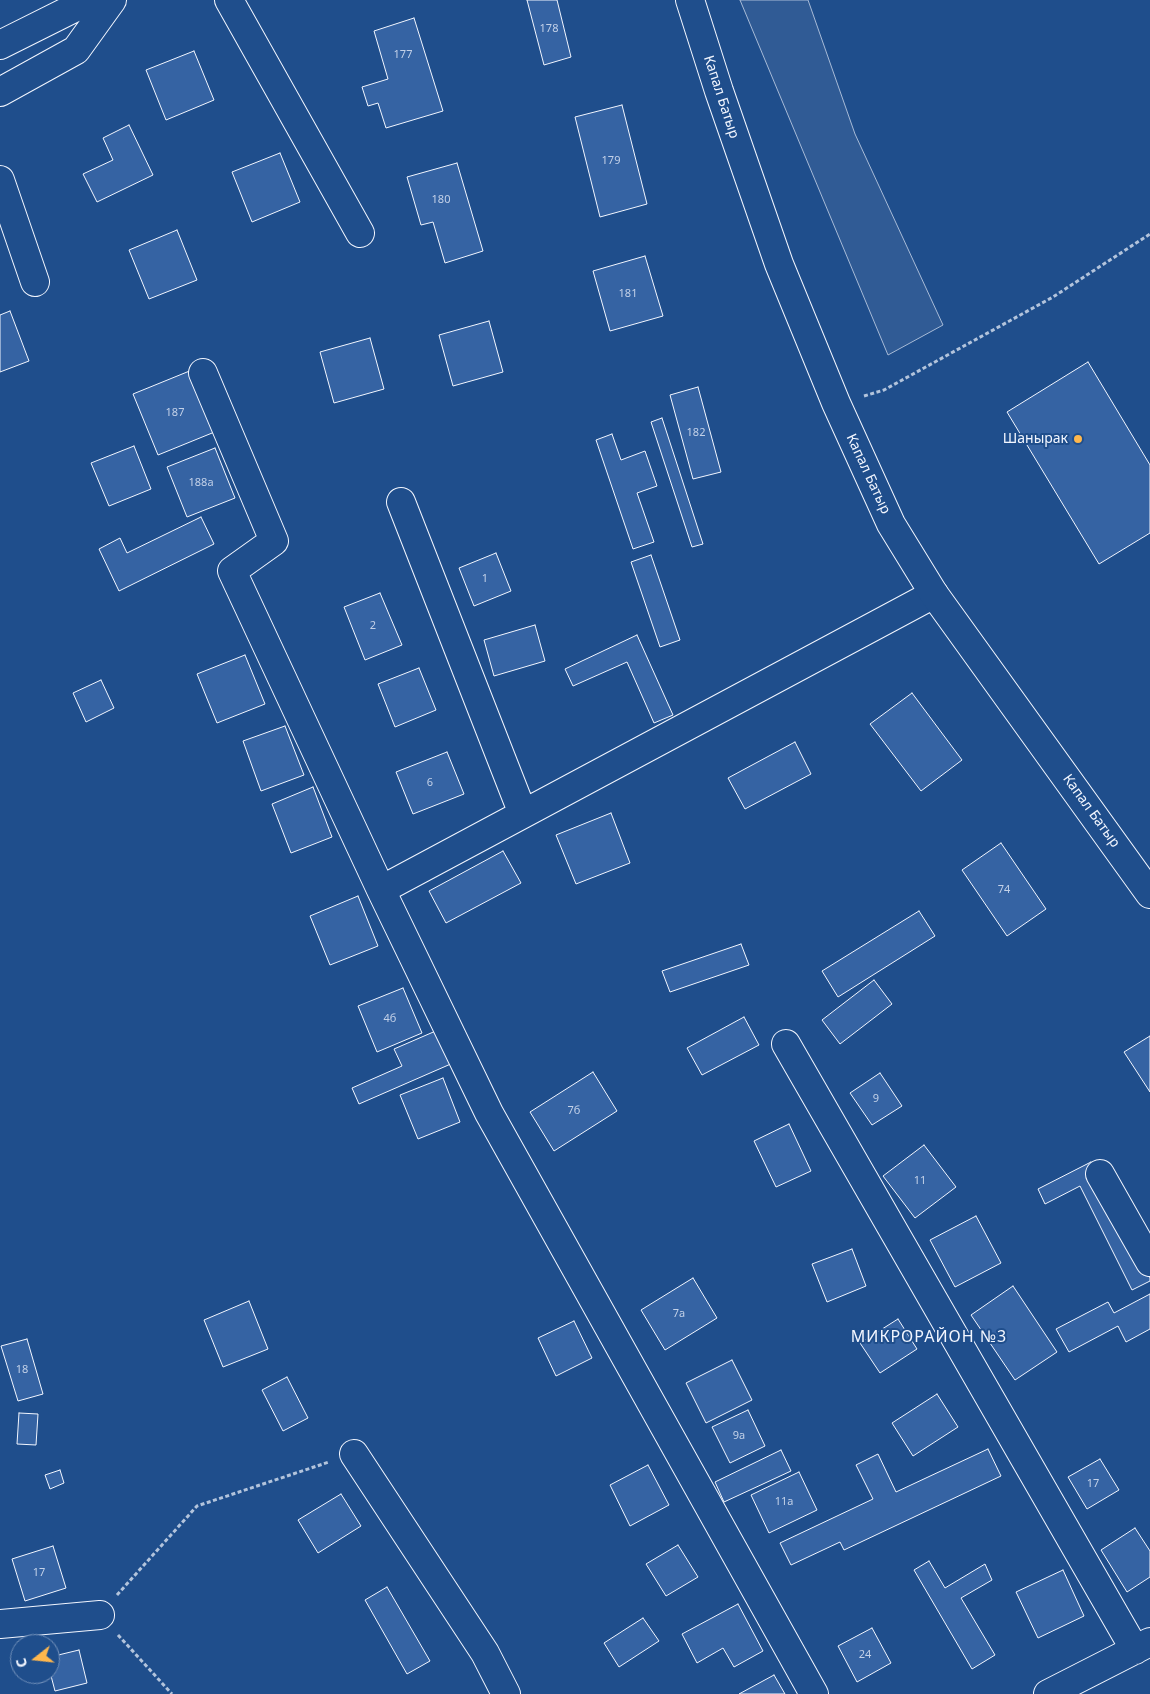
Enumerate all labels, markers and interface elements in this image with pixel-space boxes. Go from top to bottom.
house number: 178 [540,22,558,36]
house number: 177 [394,48,412,62]
street label: Капал Батыр [700,53,742,141]
house number: 179 [602,154,620,168]
house number: 180 [432,193,450,207]
house number: 181 [619,287,637,301]
house number: 187 [166,406,184,420]
house number: 182 [687,426,705,440]
street label: Капал Батыр [842,431,894,517]
place label: Шанырак [1003,431,1068,447]
marker: Шанырак [1072,433,1084,445]
house number: 188а [189,476,213,490]
house number: 1 [482,572,488,586]
house number: 2 [370,619,376,633]
street label: Капал Батыр [1059,771,1123,851]
house number: 6 [427,776,433,790]
house number: 74 [998,883,1010,897]
house number: 4б [384,1012,396,1026]
house number: 9 [873,1092,879,1106]
house number: 7б [568,1104,580,1118]
house number: 11 [914,1174,926,1188]
house number: 7а [673,1307,685,1321]
district label: МИКРОРАЙОН №3 [849,1327,1009,1347]
house number: 18 [16,1363,28,1377]
house number: 9а [733,1429,745,1443]
house number: 17 [1087,1477,1099,1491]
house number: 11а [775,1495,793,1509]
house number: 17 [33,1566,45,1580]
north arrow [10,1634,60,1684]
house number: 24 [859,1648,871,1662]
text: С [11,1656,31,1670]

